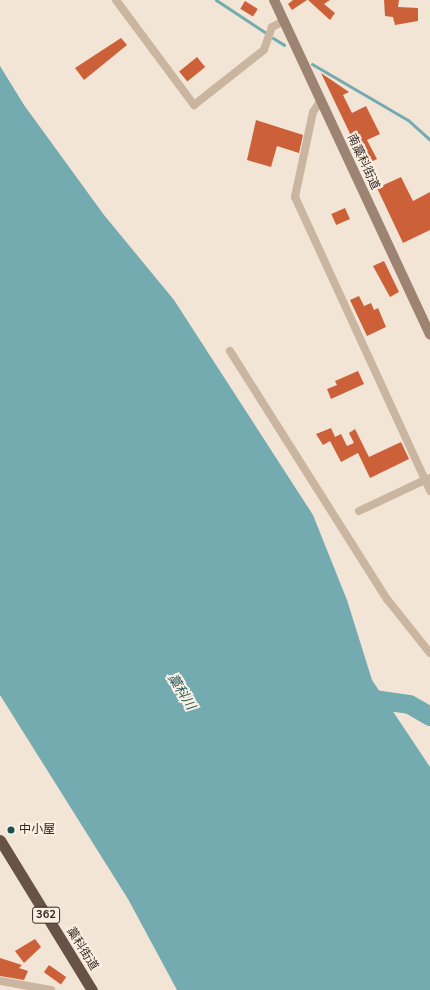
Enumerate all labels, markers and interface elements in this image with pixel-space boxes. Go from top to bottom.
street label: 南藁科街道 [344,132,382,192]
water label: 藁科川 [164,671,198,713]
place label: 中小屋 [19,823,55,837]
marker: 中小屋 [6,825,16,835]
road number: 362 [32,906,60,924]
street label: 藁科街道 [63,925,101,973]

